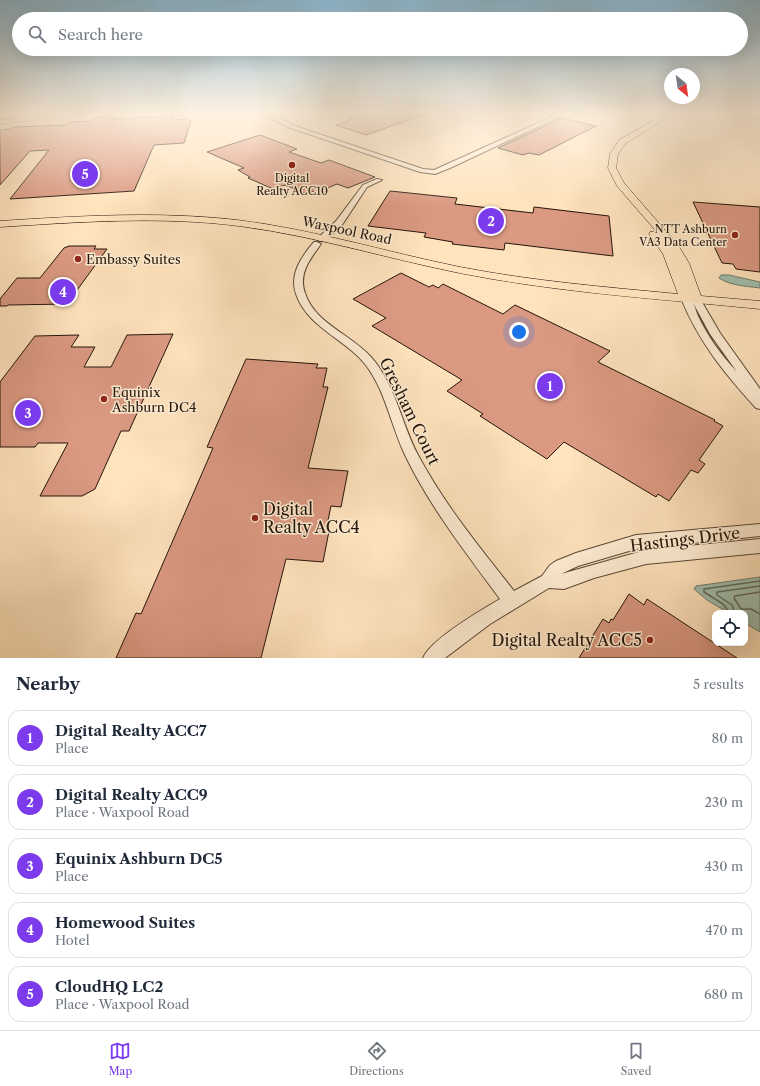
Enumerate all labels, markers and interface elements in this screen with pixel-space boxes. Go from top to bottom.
search box [12,12,748,56]
icon: search [26,23,48,45]
text: Search here [58,25,143,44]
north arrow [664,68,700,104]
pin: 5 [72,159,98,189]
marker: Digital Realty ACC10 [287,160,297,170]
place label: Digital Realty ACC10 [256,171,328,198]
pin: 2 [478,206,504,236]
street label: Waxpool Road [300,213,393,247]
place label: NTT Ashburn VA3 Data Center [638,222,727,249]
marker: NTT Ashburn VA3 Data Center [730,230,740,240]
place label: Embassy Suites [86,251,181,267]
marker: Embassy Suites [73,254,83,264]
pin: 4 [50,277,76,307]
your location [509,322,529,342]
street label: Gresham Court [375,354,445,468]
pin: 1 [537,371,563,401]
place label: Equinix Ashburn DC4 [111,384,196,415]
marker: Equinix Ashburn DC4 [99,394,109,404]
pin: 3 [15,398,41,428]
place label: Digital Realty ACC4 [263,499,360,537]
marker: Digital Realty ACC4 [250,513,260,523]
street label: Hastings Drive [629,522,741,556]
map controls [712,610,748,646]
button: locate [712,610,748,646]
place label: Digital Realty ACC5 [492,630,642,650]
marker: Digital Realty ACC5 [645,635,655,645]
text: Nearby [16,674,80,694]
text: 5 results [693,676,744,692]
text: Digital Realty ACC7 [55,721,207,740]
text: 1 [27,730,33,746]
text: 80 m [711,730,743,746]
text: Place [55,740,88,756]
text: Digital Realty ACC9 [55,785,208,804]
text: 2 [26,794,34,810]
text: 230 m [705,794,743,810]
text: Place · Waxpool Road [55,804,189,820]
text: Equinix Ashburn DC5 [55,849,223,868]
text: 3 [26,858,34,874]
text: 430 m [705,858,743,874]
text: Place [55,868,88,884]
text: Homewood Suites [55,913,195,932]
text: 4 [26,922,34,938]
text: 470 m [705,922,743,938]
text: Hotel [55,932,90,948]
text: CloudHQ LC2 [55,977,163,996]
text: 5 [26,986,34,1002]
text: 680 m [704,986,743,1002]
text: Place · Waxpool Road [55,996,189,1012]
tab: Map [109,1040,132,1078]
tab: Directions [349,1040,404,1078]
tab: Saved [621,1040,651,1078]

